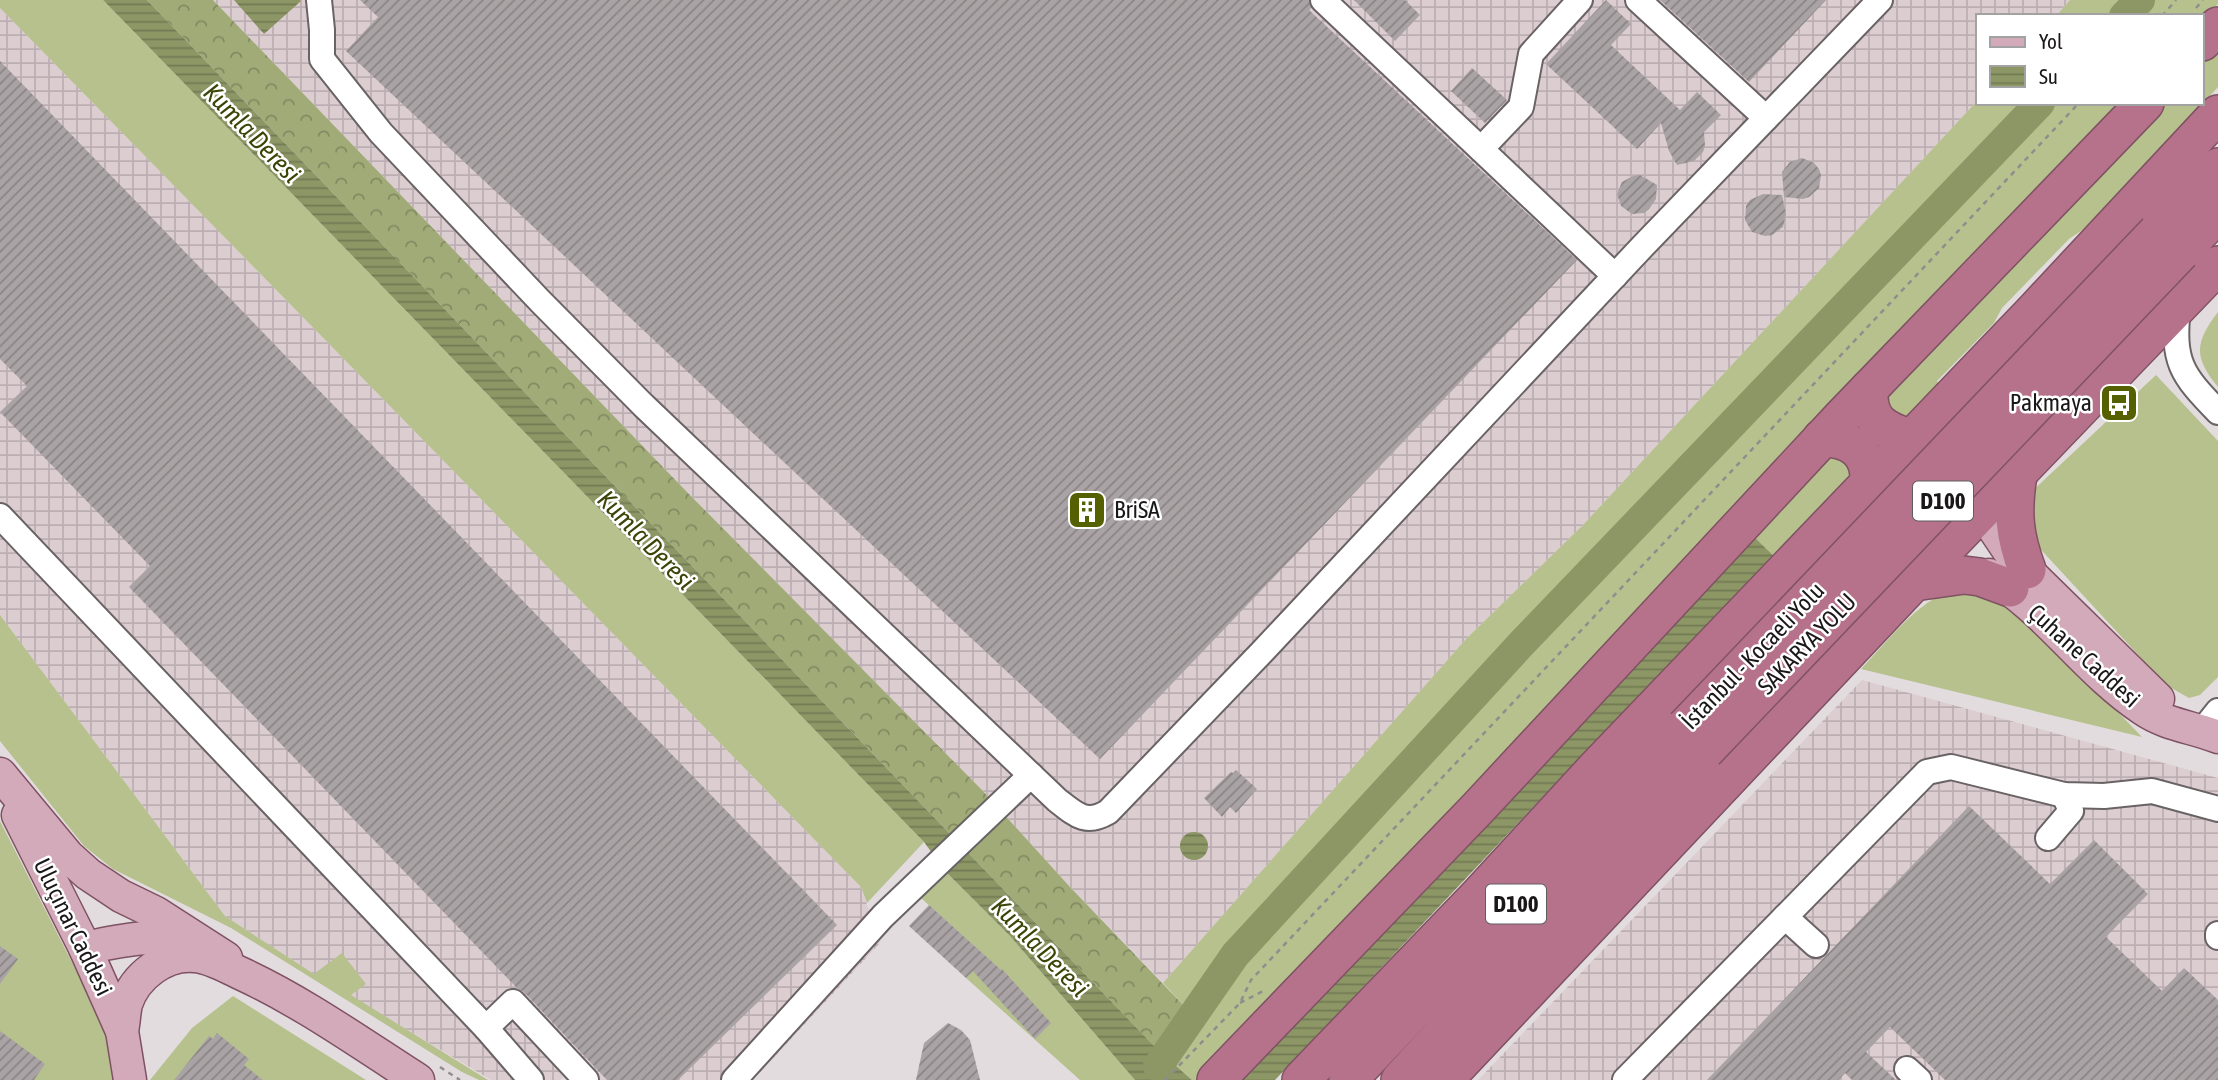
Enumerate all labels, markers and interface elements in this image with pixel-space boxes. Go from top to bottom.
legend [1976,14,2204,105]
text: Yol [2039,29,2063,53]
text: Su [2039,64,2058,88]
water label: Kumla Deresi [197,77,307,189]
bus stop icon: Pakmaya [2098,382,2140,424]
place label: Pakmaya [2010,389,2092,416]
road number: D100 [1913,481,1973,520]
water label: Kumla Deresi [591,484,701,596]
building icon: BriSA [1066,489,1108,531]
place label: BriSA [1114,496,1160,523]
street label: İstanbul - Kocaeli Yolu [1676,577,1830,735]
street label: SAKARYA YOLU [1752,588,1861,699]
street label: Çuhane Caddesi [2023,599,2146,713]
street label: Uluçınar Caddesi [29,854,118,1000]
road number: D100 [1486,884,1546,923]
water label: Kumla Deresi [985,891,1095,1003]

